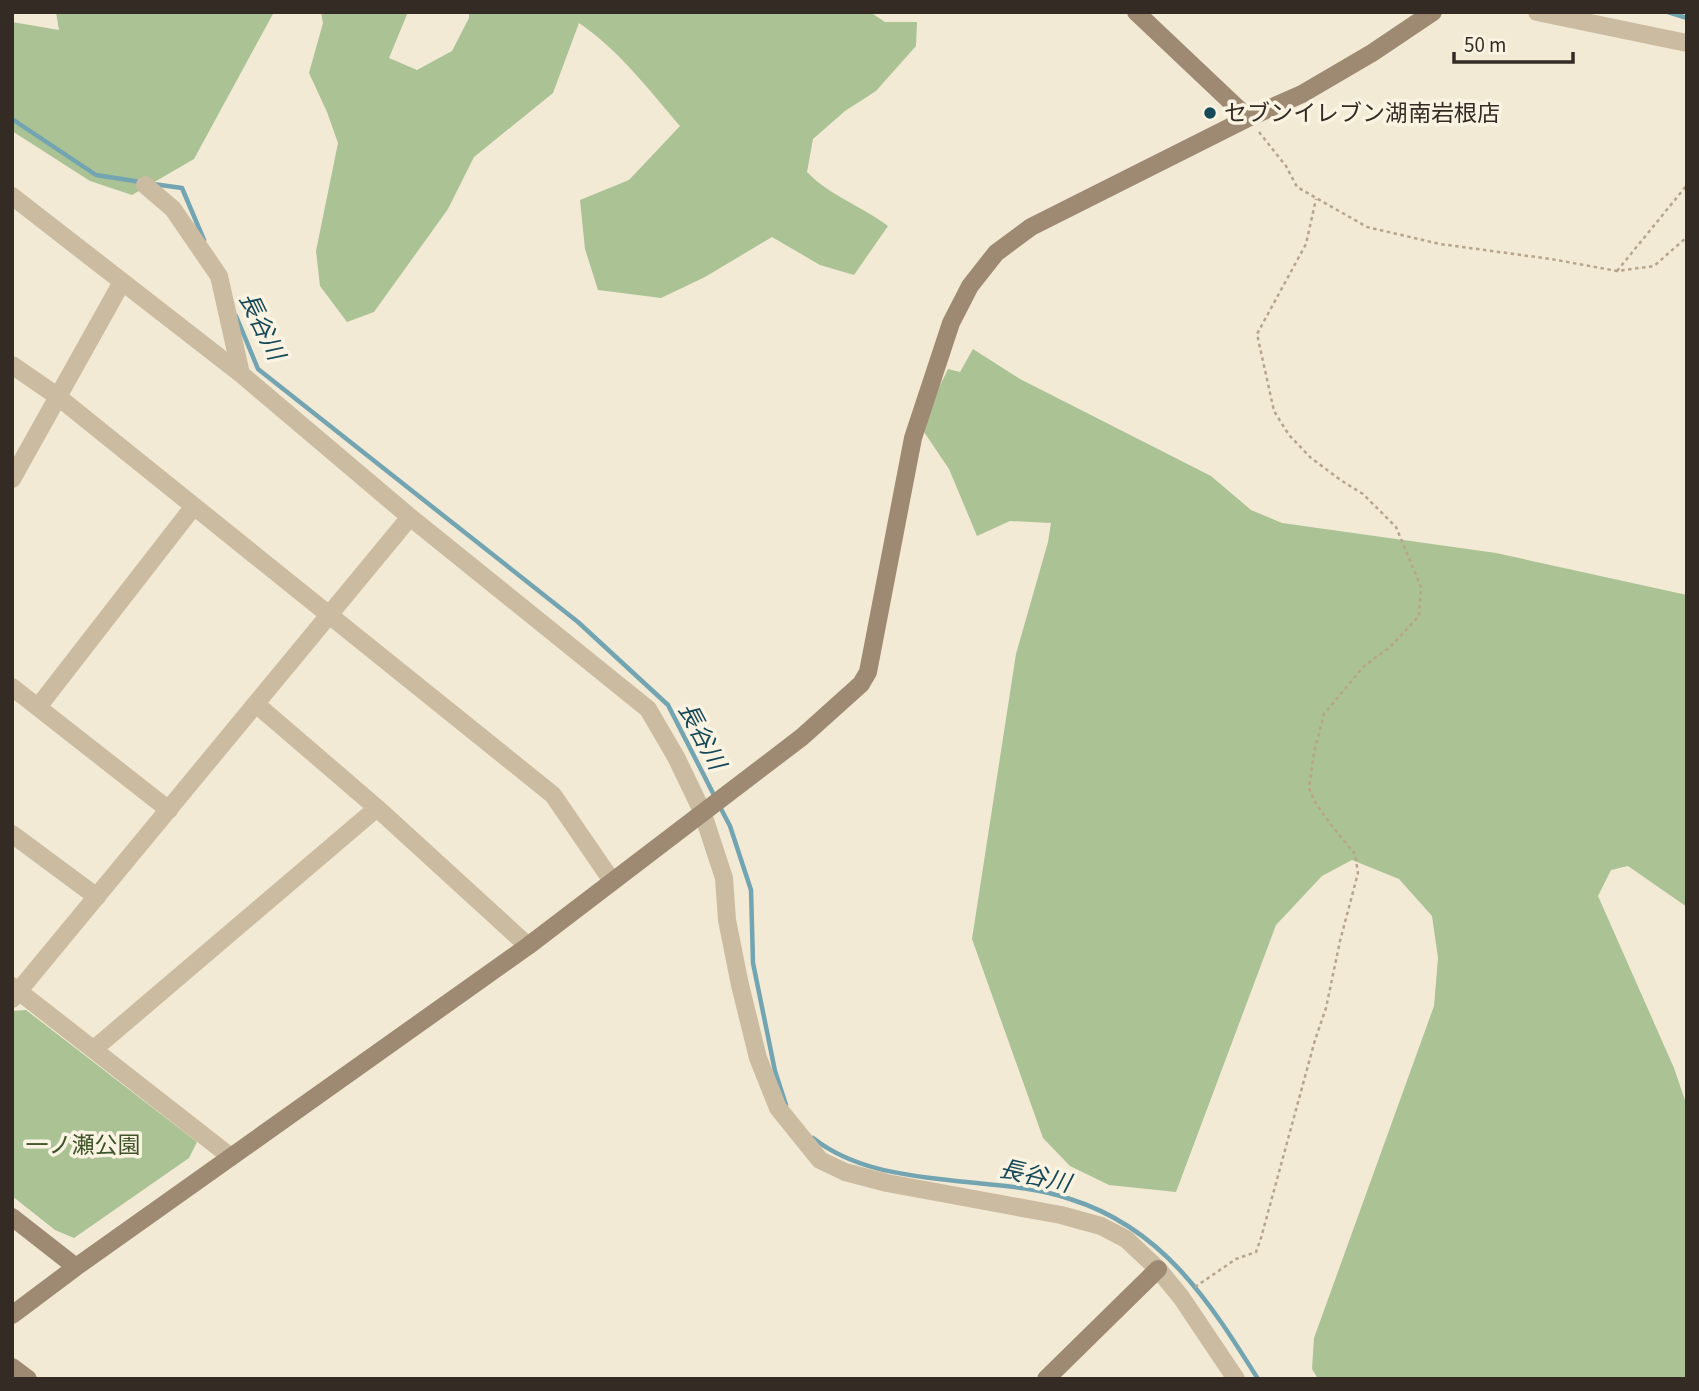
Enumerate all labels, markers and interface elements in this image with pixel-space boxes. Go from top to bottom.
scale bar [1454,21,1573,65]
text: 50 m [1464,30,1506,60]
place label: セブンイレブン湖南岩根店 [1224,97,1500,130]
marker: セブンイレブン湖南岩根店 [1202,105,1218,121]
water label: 長谷川 [230,286,294,369]
water label: 長谷川 [669,696,735,779]
park label: 一ノ瀬公園 [26,1129,141,1162]
water label: 長谷川 [996,1151,1077,1202]

